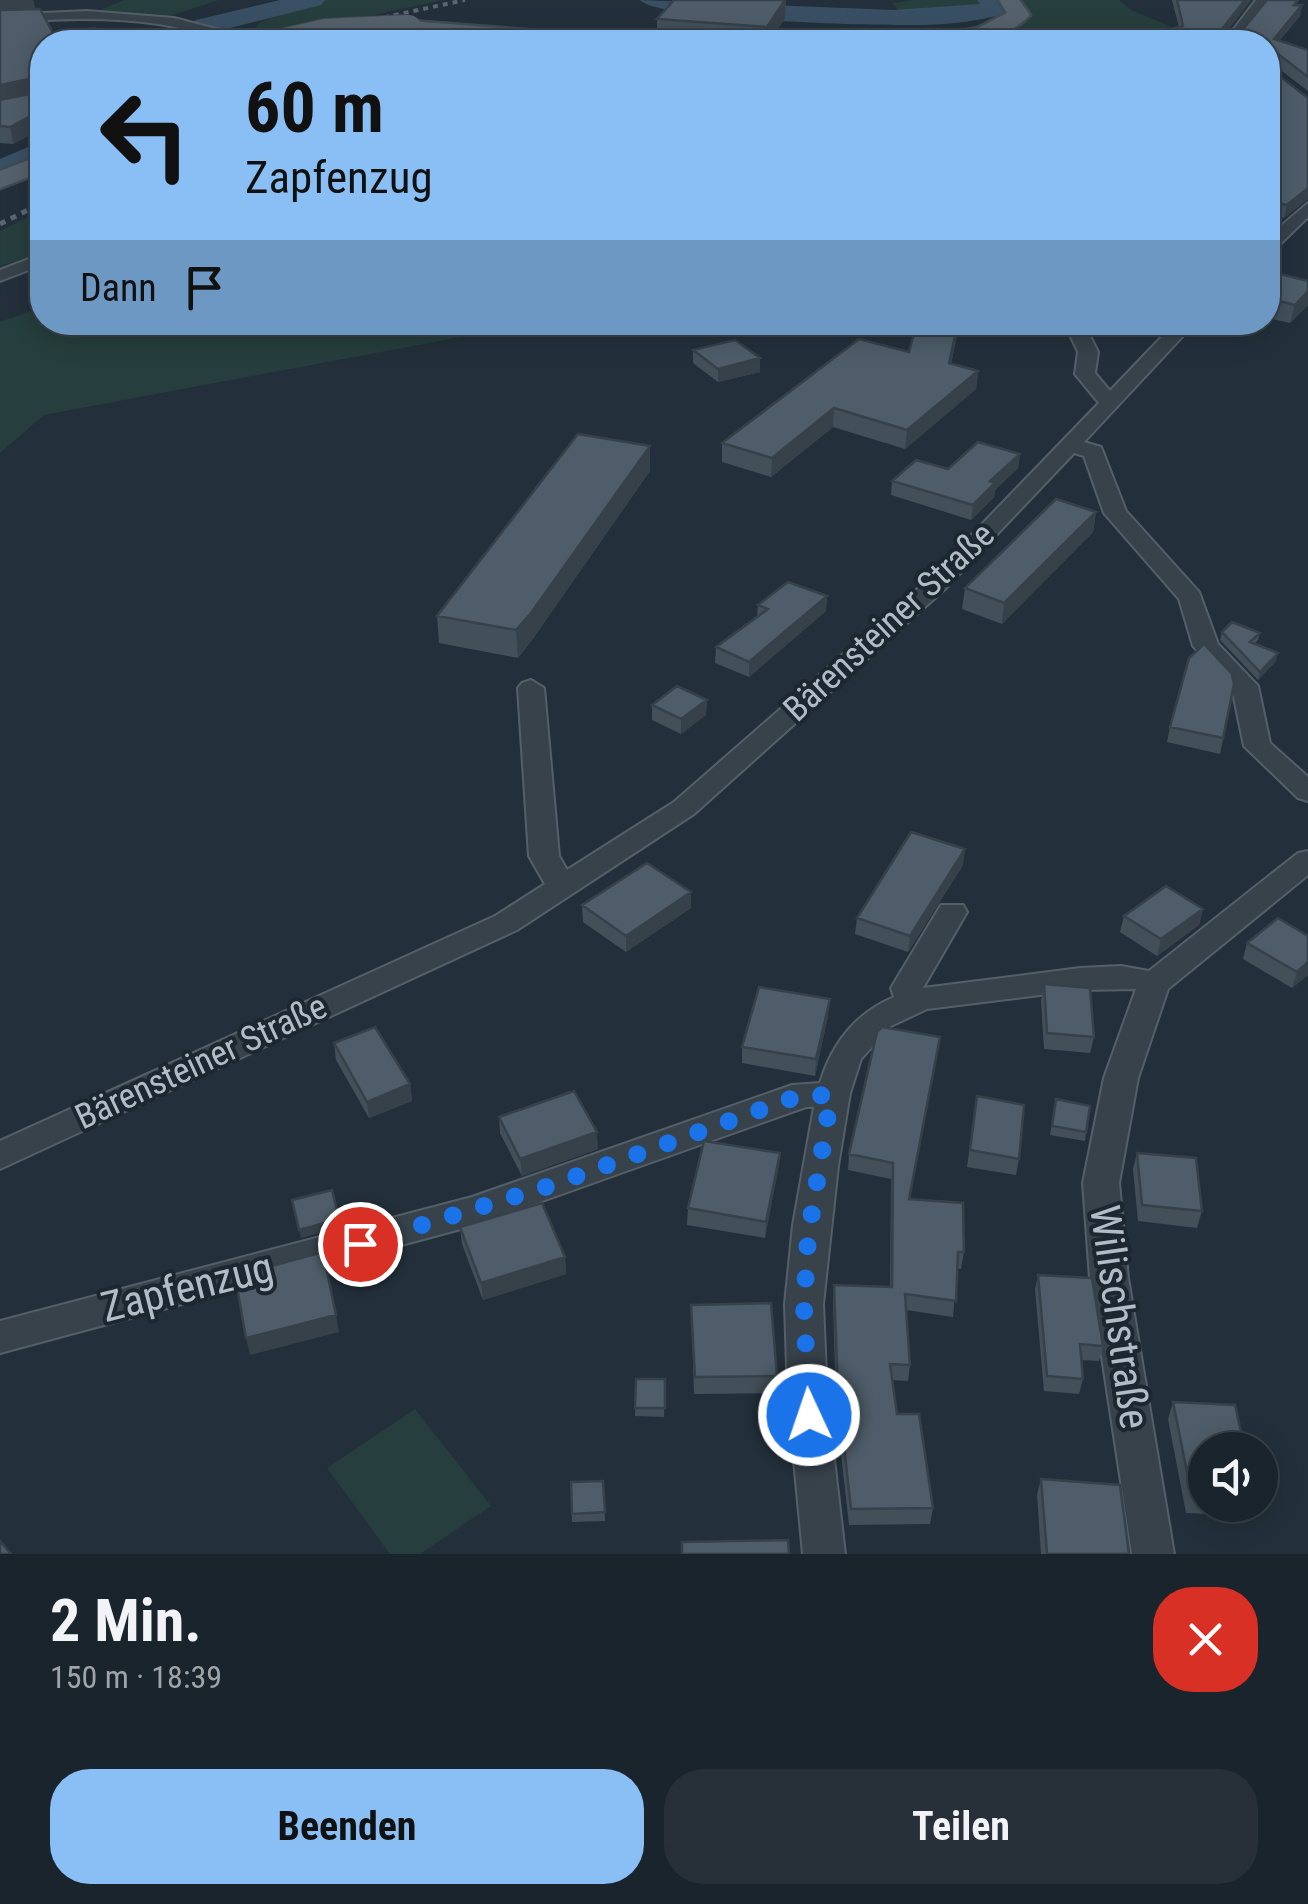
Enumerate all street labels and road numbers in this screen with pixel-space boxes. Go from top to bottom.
street label: Bärensteiner Straße [775,514,1003,730]
street label: Bärensteiner Straße [69,986,333,1138]
street label: Wilischstraße [1080,1202,1160,1432]
street label: Zapfenzug [96,1242,278,1332]

